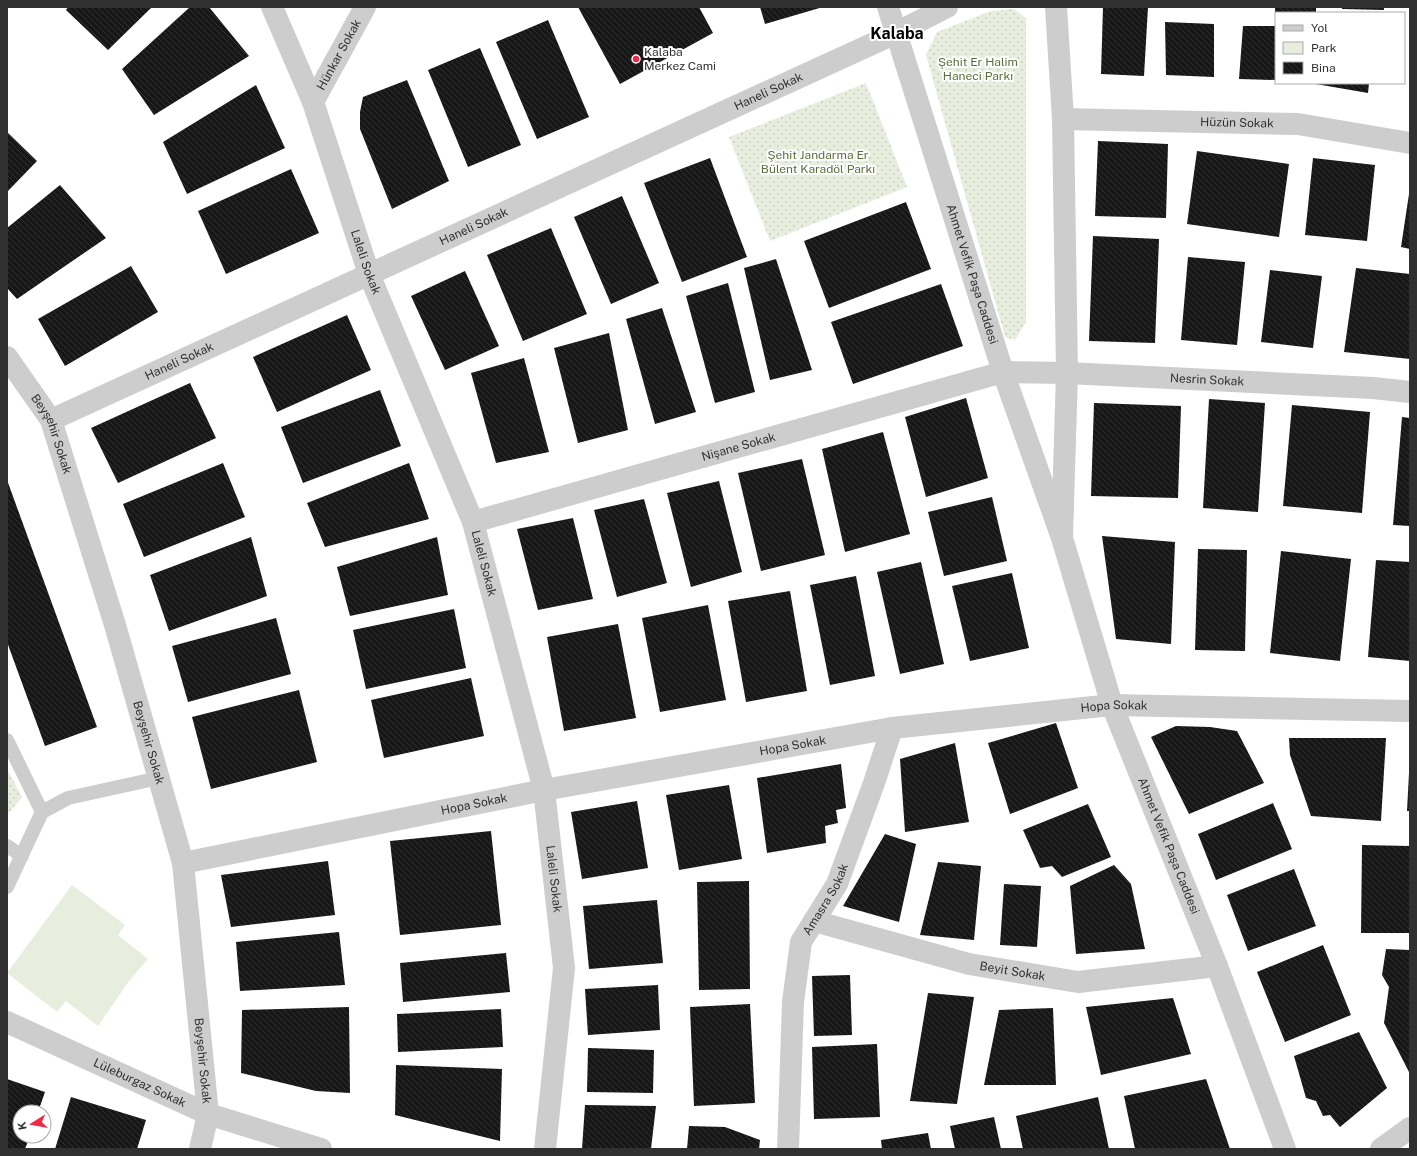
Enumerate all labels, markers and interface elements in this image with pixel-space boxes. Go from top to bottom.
legend [1275,12,1405,84]
street label: Hünkar Sokak [314,16,364,93]
text: Yol [1311,21,1328,35]
district label: Kalaba [870,24,924,43]
text: Park [1311,41,1337,55]
place label: Kalaba Merkez Cami [644,45,716,73]
marker: Kalaba Merkez Cami [631,54,641,64]
park label: Şehit Er Halim Haneci Parkı [938,55,1018,83]
text: Bina [1311,61,1336,75]
street label: Haneli Sokak [732,70,805,113]
street label: Hüzün Sokak [1200,115,1274,130]
park label: Şehit Jandarma Er Bülent Karadöl Parkı [761,148,875,176]
street label: Ahmet Vefik Paşa Caddesi [944,202,1001,346]
street label: Haneli Sokak [437,205,510,248]
street label: Laleli Sokak [348,228,384,297]
street label: Haneli Sokak [143,339,216,383]
street label: Nesrin Sokak [1170,371,1245,389]
street label: Beyşehir Sokak [28,391,75,476]
street label: Nişane Sokak [700,430,777,464]
street label: Laleli Sokak [468,529,499,598]
street label: Hopa Sokak [1080,698,1148,715]
street label: Beyşehir Sokak [130,699,167,786]
street label: Hopa Sokak [758,733,827,758]
street label: Ahmet Vefik Paşa Caddesi [1135,776,1202,916]
street label: Hopa Sokak [440,791,509,818]
street label: Laleli Sokak [543,844,565,914]
street label: Amasra Sokak [800,861,851,938]
street label: Beyit Sokak [979,959,1047,984]
street label: Beyşehir Sokak [191,1017,214,1105]
street label: Lüleburgaz Sokak [91,1056,188,1110]
north arrow [12,1104,52,1144]
text: K [16,1121,29,1131]

